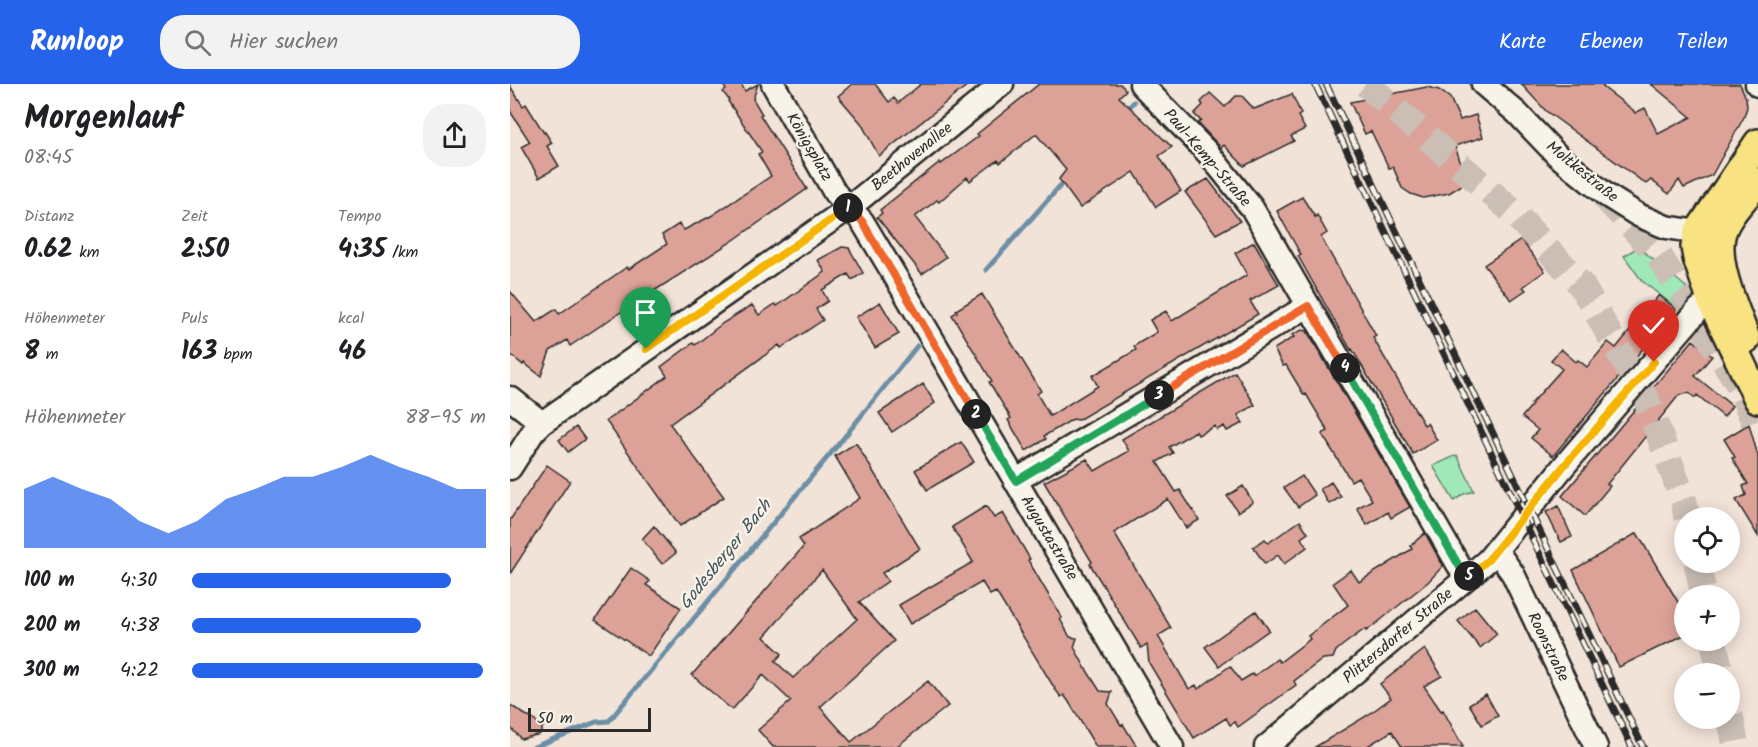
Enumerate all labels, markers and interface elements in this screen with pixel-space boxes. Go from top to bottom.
search box [160,15,580,69]
text: Runloop [30,20,124,65]
text: Hier suchen [229,25,338,60]
icon: search [181,26,214,59]
text: Karte [1499,26,1546,59]
text: Ebenen [1579,26,1644,59]
text: Teilen [1677,26,1728,59]
text: Morgenlauf [24,93,182,146]
street label: Paul-Kemp-Straße [1157,103,1257,213]
button: share [423,104,486,167]
street label: Königsplatz [779,108,839,186]
street label: Beethovenallee [866,116,958,198]
street label: Moltkestraße [1540,135,1624,209]
text: 08:45 [24,142,73,174]
pin: 1 [833,193,863,223]
text: 1 [846,195,850,220]
text: Distanz [24,204,74,229]
text: Zeit [181,204,208,229]
text: Tempo [338,204,381,229]
text: 0.62 [24,229,73,271]
text: 2:50 [181,229,229,271]
text: 4:35 [338,229,386,271]
text: km [73,240,99,265]
text: /km [386,240,418,265]
pin [620,287,671,349]
icon: arrive [629,296,662,329]
pin [1628,300,1679,362]
text: Höhenmeter [24,306,105,331]
text: Puls [181,306,208,331]
text: kcal [338,306,364,331]
icon: check [1637,309,1670,342]
text: 8 [24,331,39,373]
text: 163 [181,331,217,373]
text: 46 [338,331,366,373]
text: m [39,342,59,367]
text: bpm [217,342,252,367]
pin: 4 [1330,353,1360,383]
text: 4 [1341,355,1349,380]
pin: 3 [1144,380,1174,410]
text: 3 [1155,382,1163,407]
pin: 2 [961,399,991,429]
text: 2 [971,401,981,426]
text: Höhenmeter [24,402,125,434]
text: 88–95 m [405,402,486,434]
street label: Augustastraße [1014,491,1084,585]
water label: Godesberger Bach [672,492,781,617]
map controls [1674,507,1740,729]
button: locate [1674,507,1740,573]
pin: 5 [1454,561,1484,591]
text: 5 [1465,563,1473,588]
text: 100 m [24,565,75,597]
text: 4:30 [120,565,157,597]
street label: Plittersdorfer Straße [1337,582,1459,690]
button: + [1674,585,1740,651]
street label: Roonstraße [1520,608,1576,686]
text: 200 m [24,610,80,642]
text: 4:38 [120,610,159,642]
text: 300 m [24,655,80,687]
text: 4:22 [120,655,159,687]
button: − [1674,663,1740,729]
scale bar [528,705,651,732]
text: 50 m [537,706,573,731]

